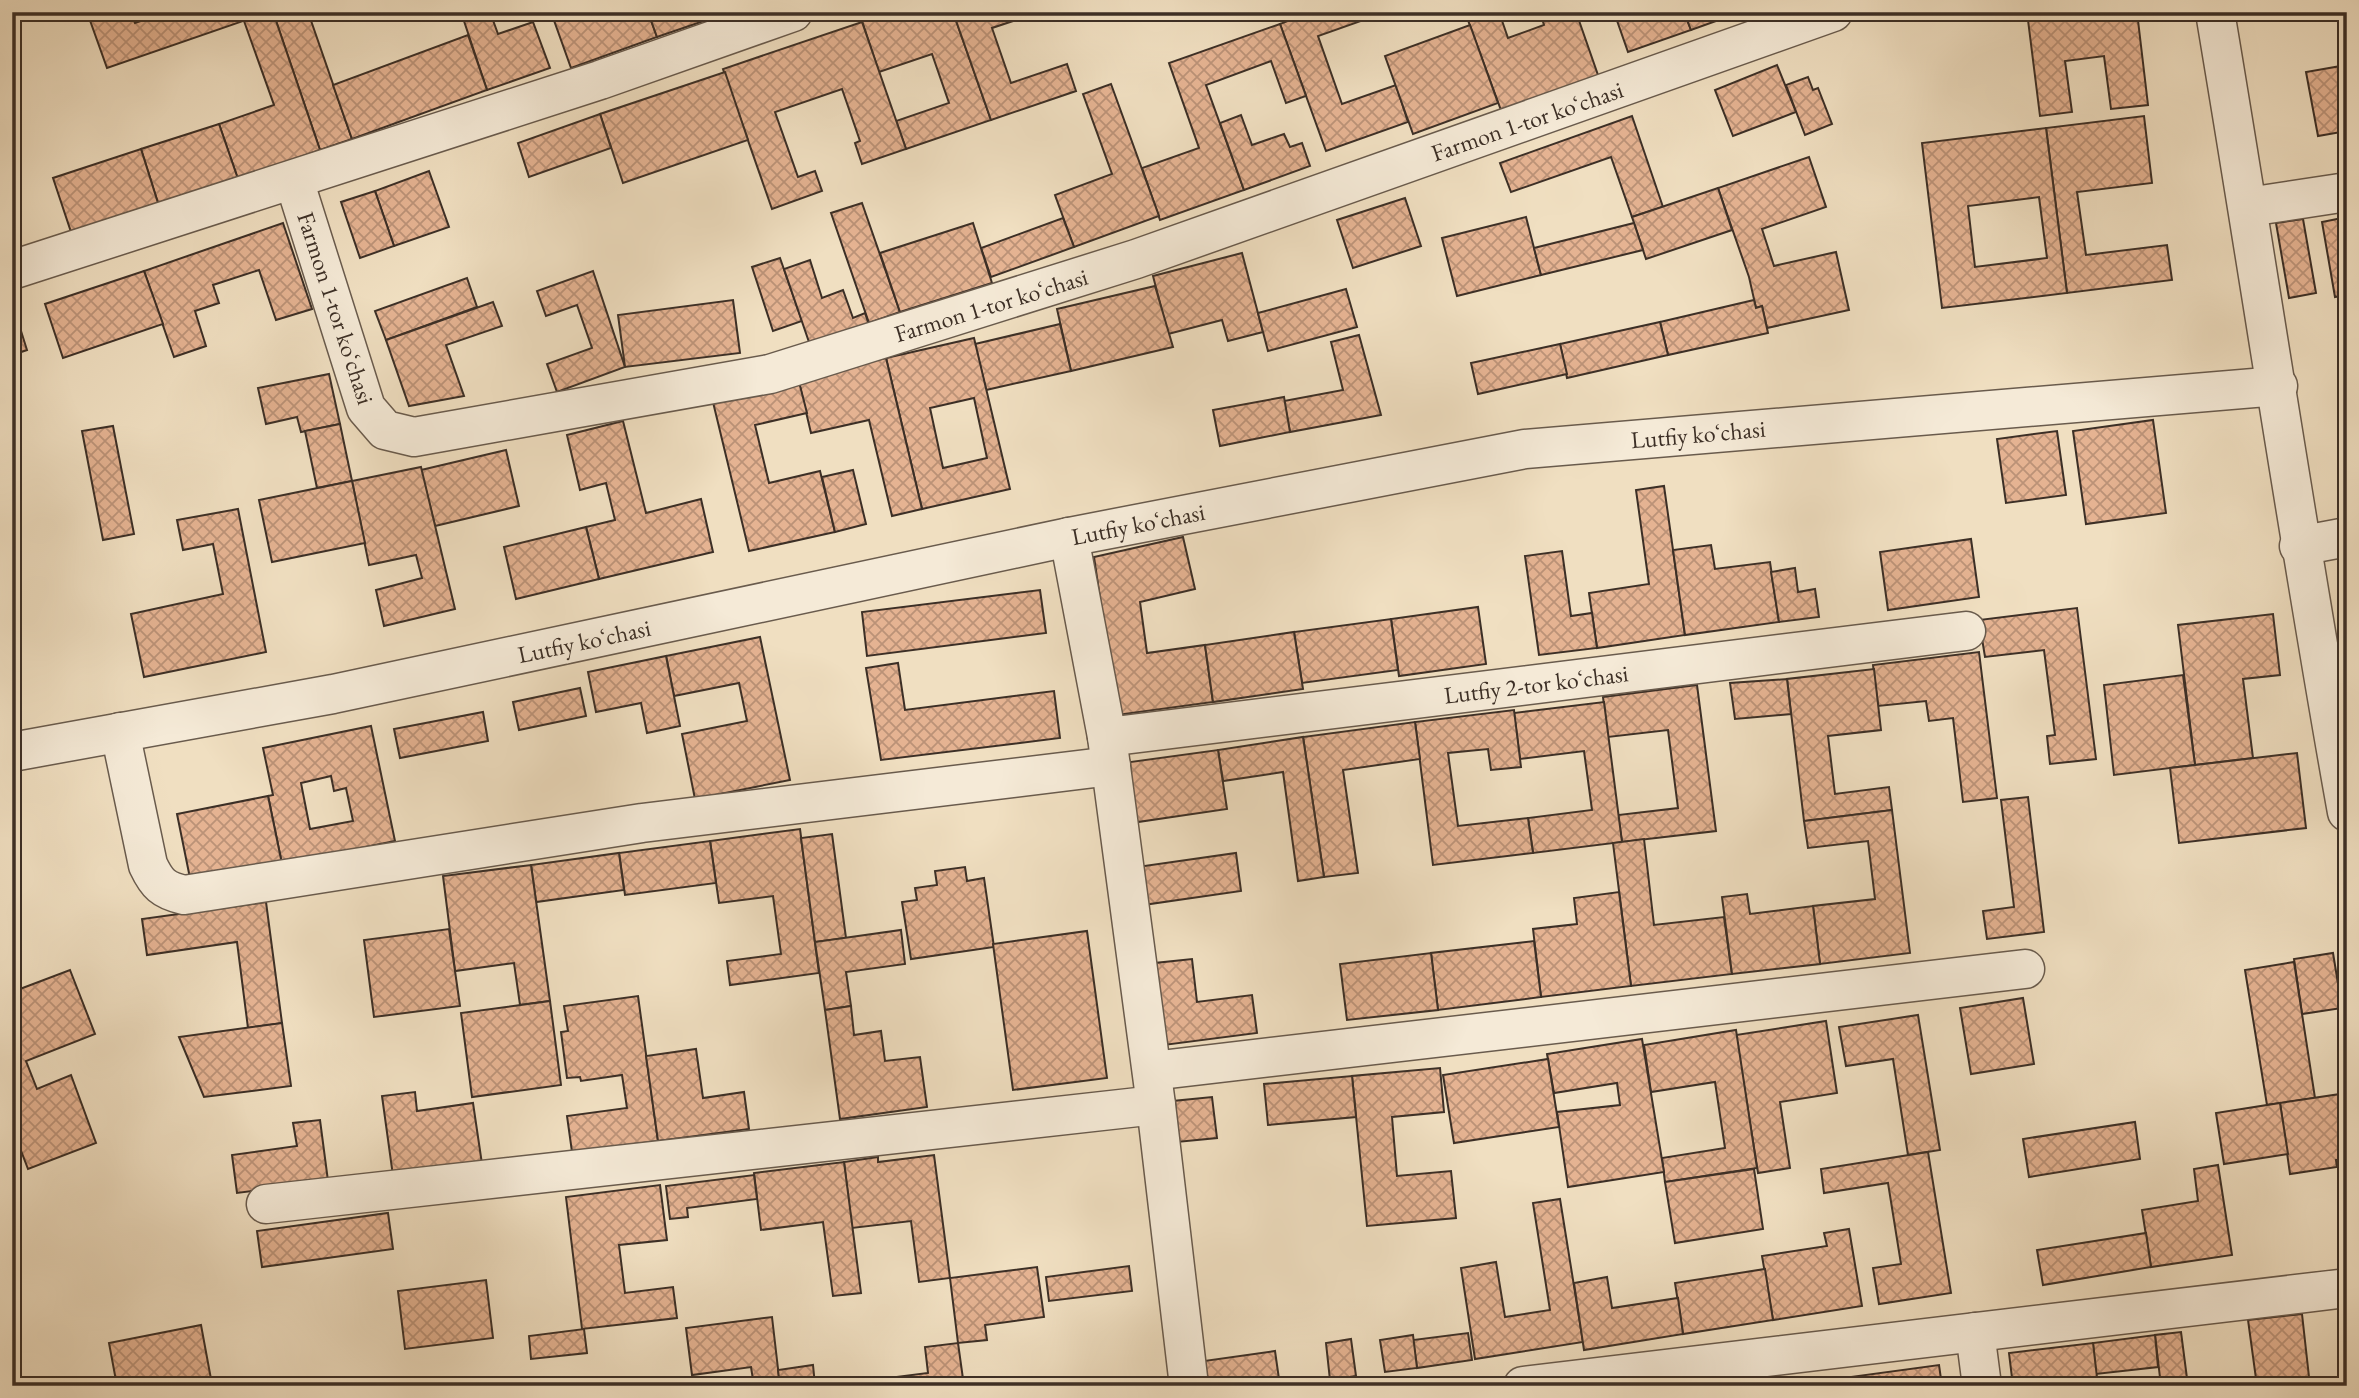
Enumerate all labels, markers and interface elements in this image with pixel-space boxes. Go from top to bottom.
street label: Farmon 1-tor koʻchasi [1427,74,1627,168]
street label: Farmon 1-tor koʻchasi [290,208,382,408]
street label: Farmon 1-tor koʻchasi [890,261,1092,349]
street label: Lutfiy koʻchasi [1629,413,1767,455]
street label: Lutfiy koʻchasi [1069,496,1207,552]
street label: Lutfiy koʻchasi [515,612,653,670]
street label: Lutfiy 2-tor koʻchasi [1442,657,1630,711]

